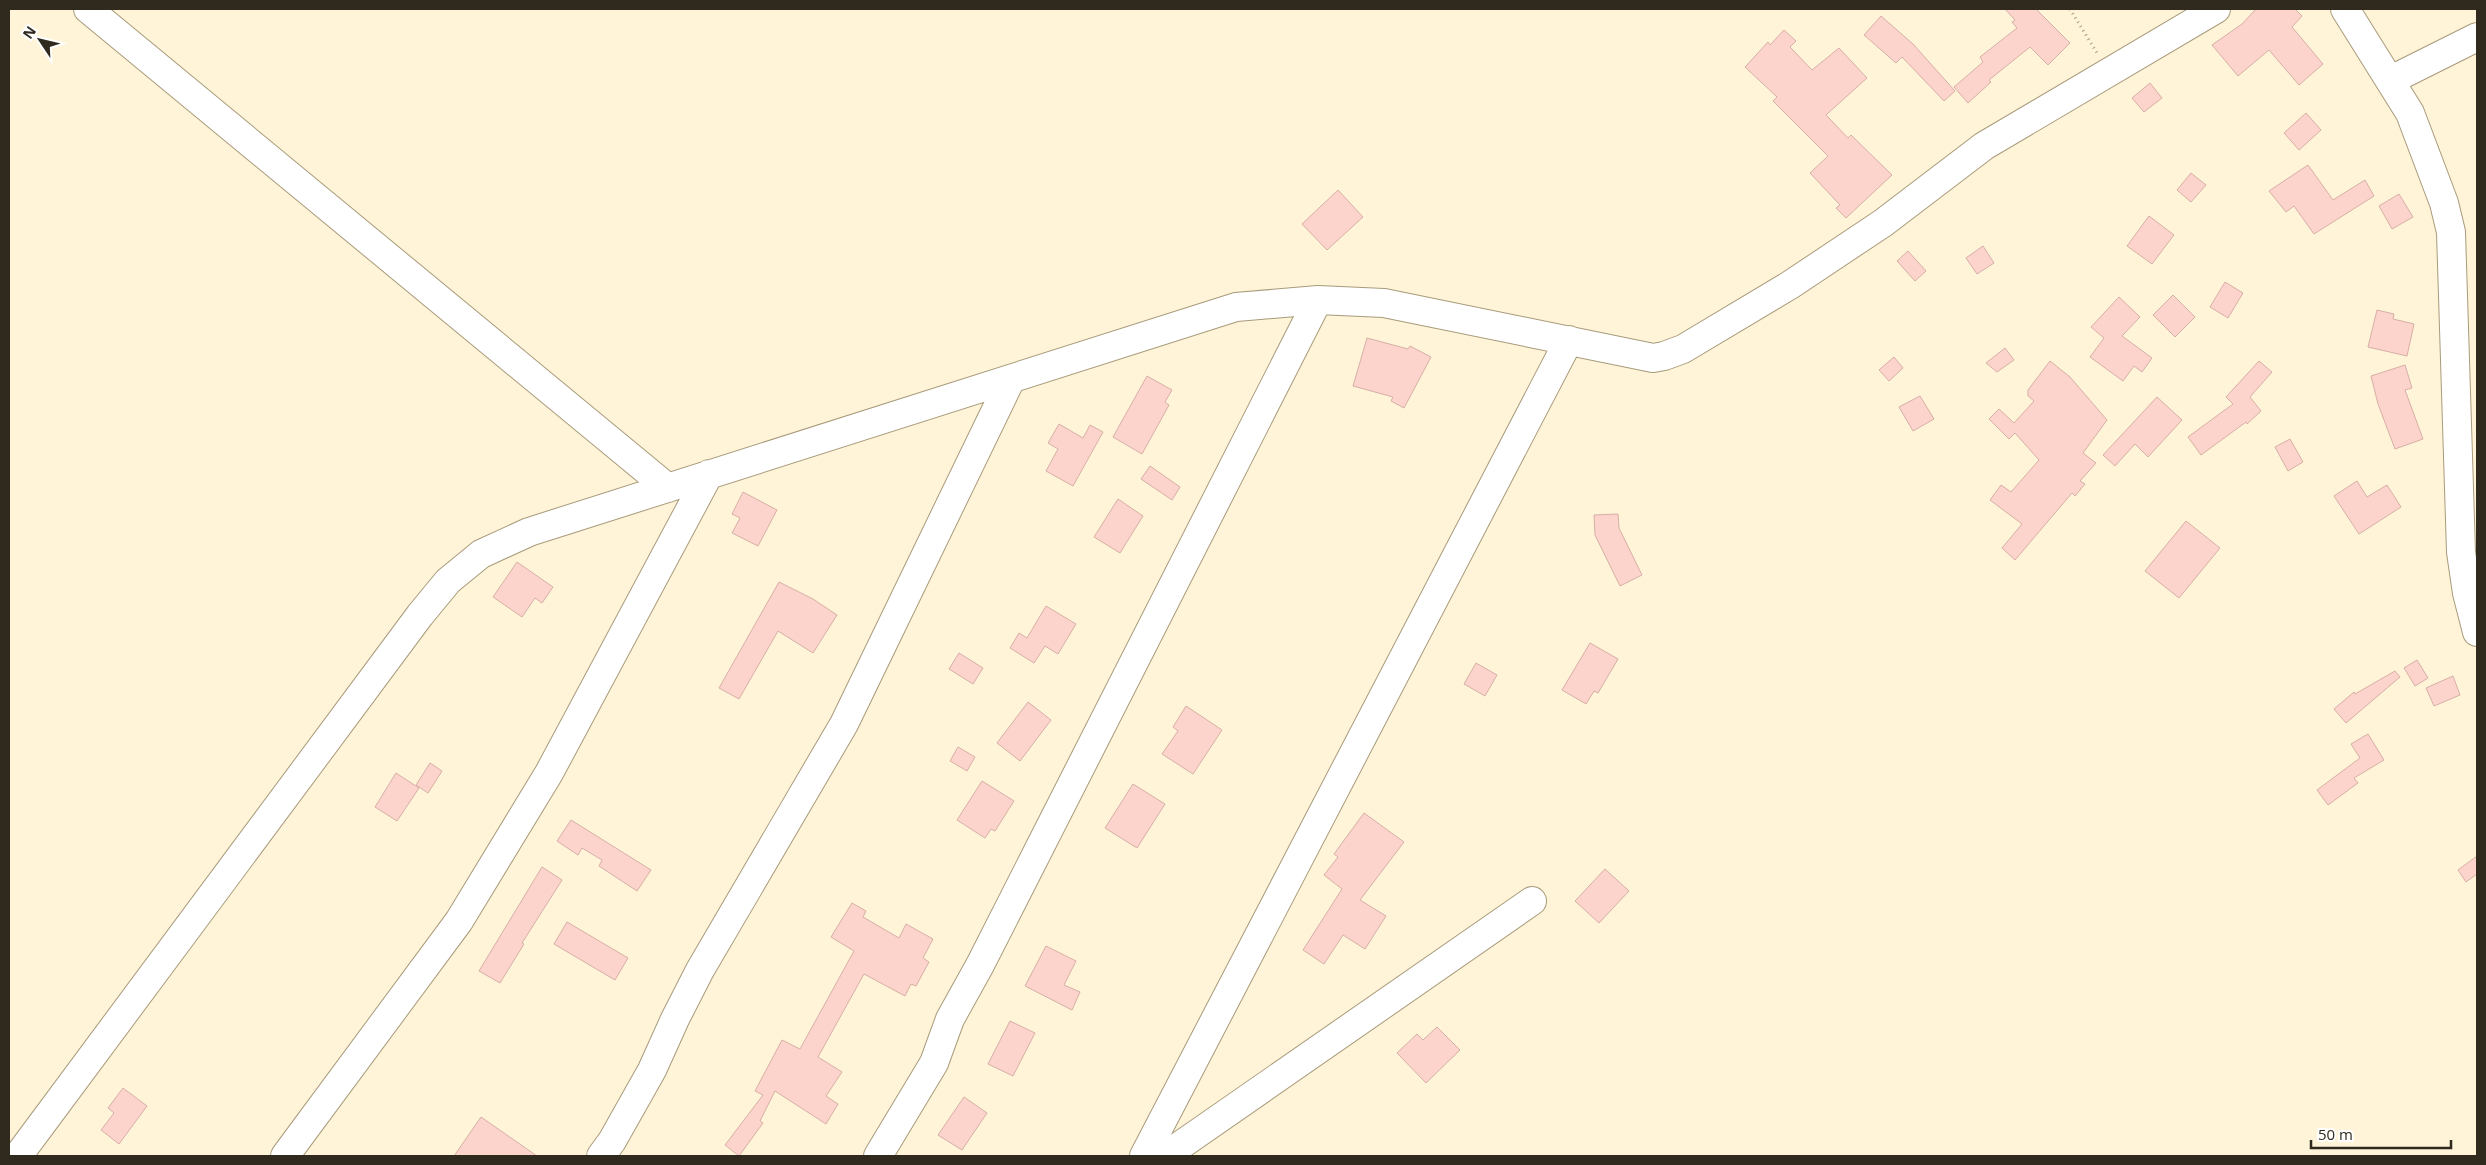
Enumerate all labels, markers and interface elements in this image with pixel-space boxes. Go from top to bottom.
north arrow [15,15,65,65]
text: N [18,22,40,42]
scale bar [2311,1118,2451,1150]
text: 50 m [2318,1124,2353,1144]

